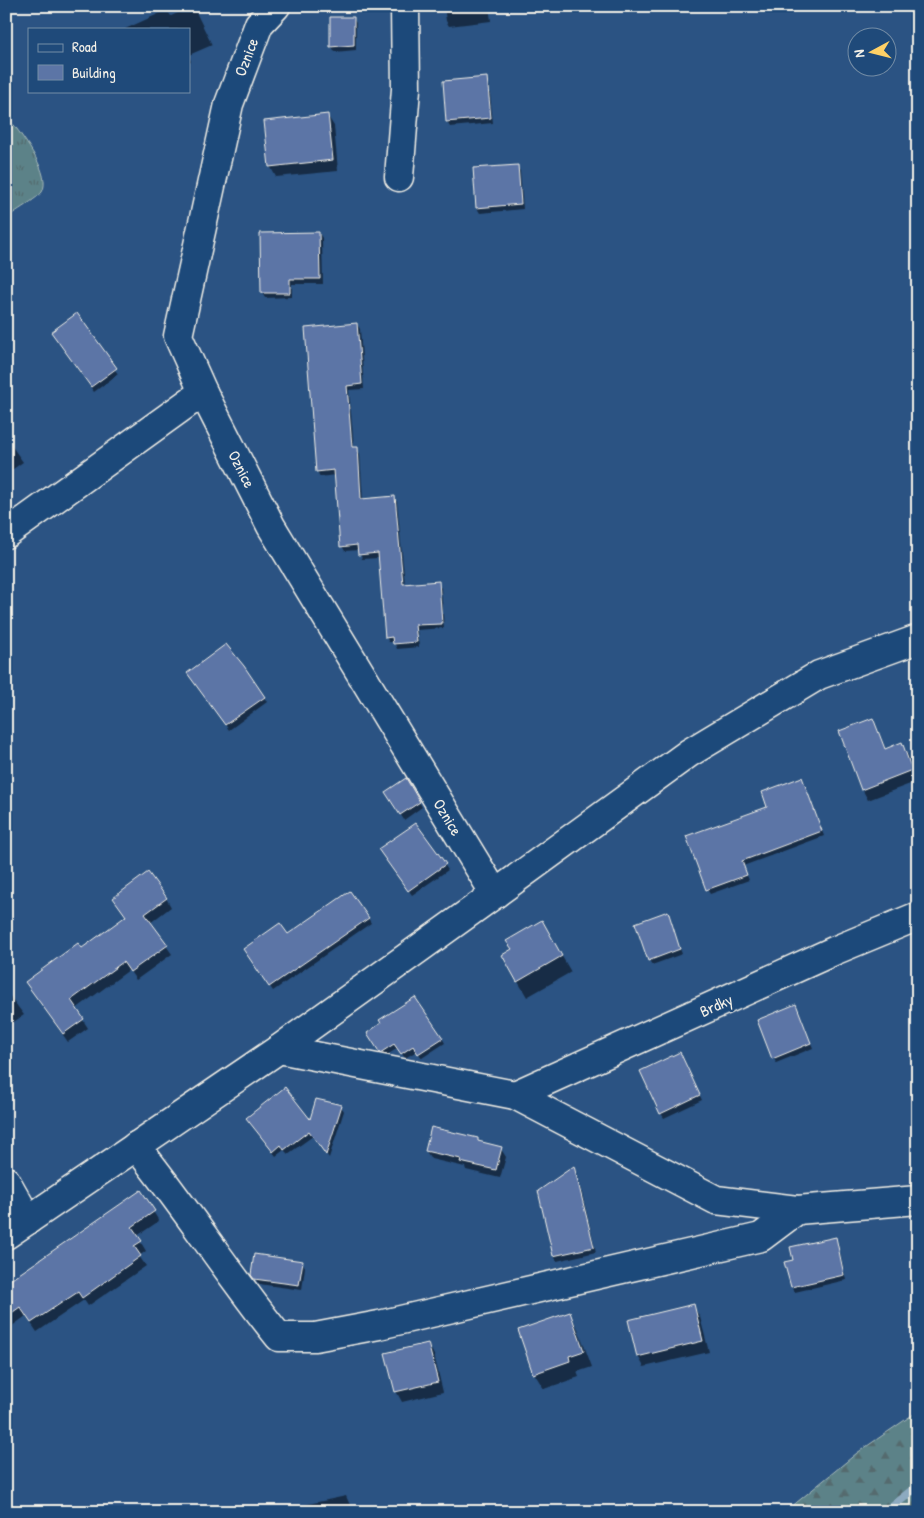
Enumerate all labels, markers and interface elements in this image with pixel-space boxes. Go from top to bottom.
legend [28,28,190,92]
north arrow [846,28,896,78]
street label: Oznice [229,34,264,79]
text: Road [72,36,97,57]
text: N [849,48,868,59]
text: Building [72,62,116,83]
street label: Oznice [223,447,261,492]
street label: Oznice [428,795,468,840]
street label: Brdky [696,988,736,1022]

